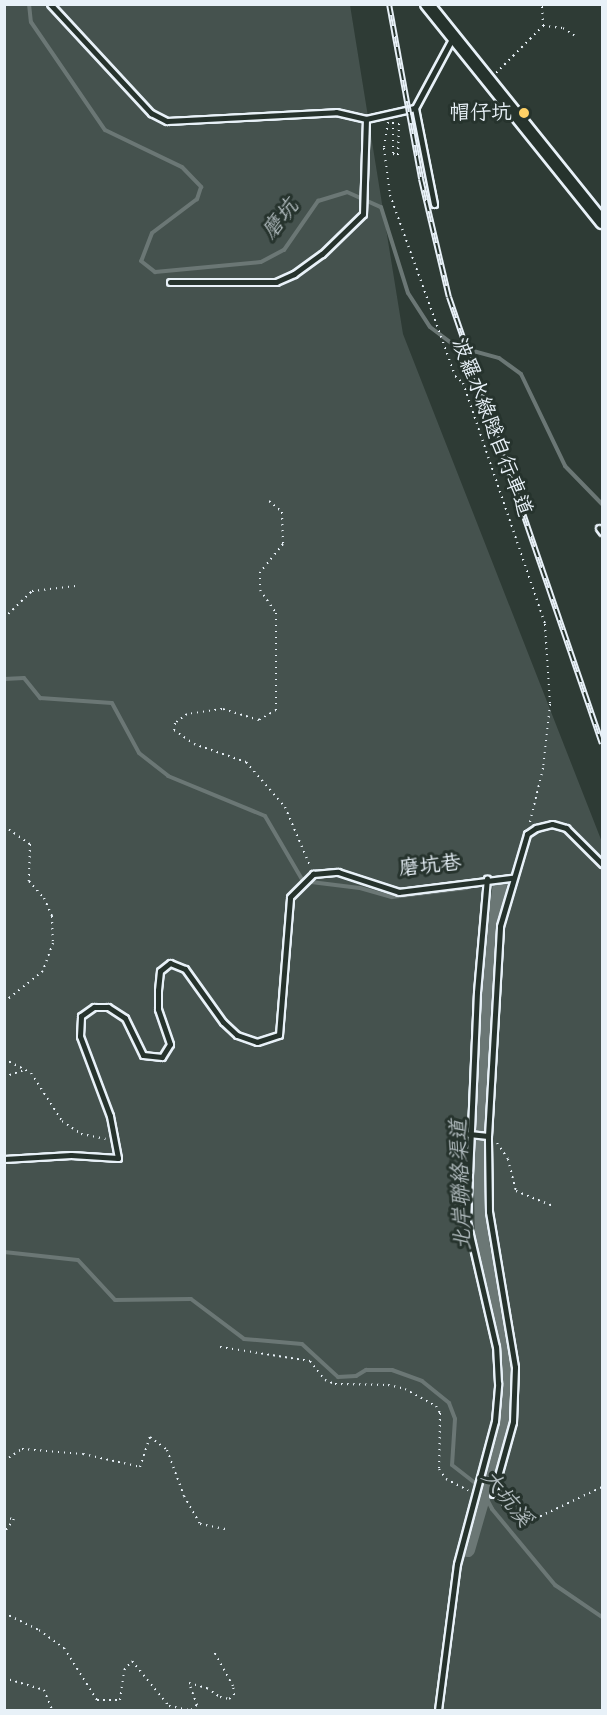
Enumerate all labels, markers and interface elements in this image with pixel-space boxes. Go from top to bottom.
place label: 帽仔坑 [449,100,512,126]
marker: 帽仔坑 [517,106,531,120]
water label: 磨坑 [257,195,305,245]
street label: 波羅水綠隧自行車道 [446,334,538,520]
street label: 磨坑巷 [397,850,463,882]
water label: 北岸聯絡渠道 [447,1119,477,1251]
water label: 大坑溪 [475,1465,537,1533]

